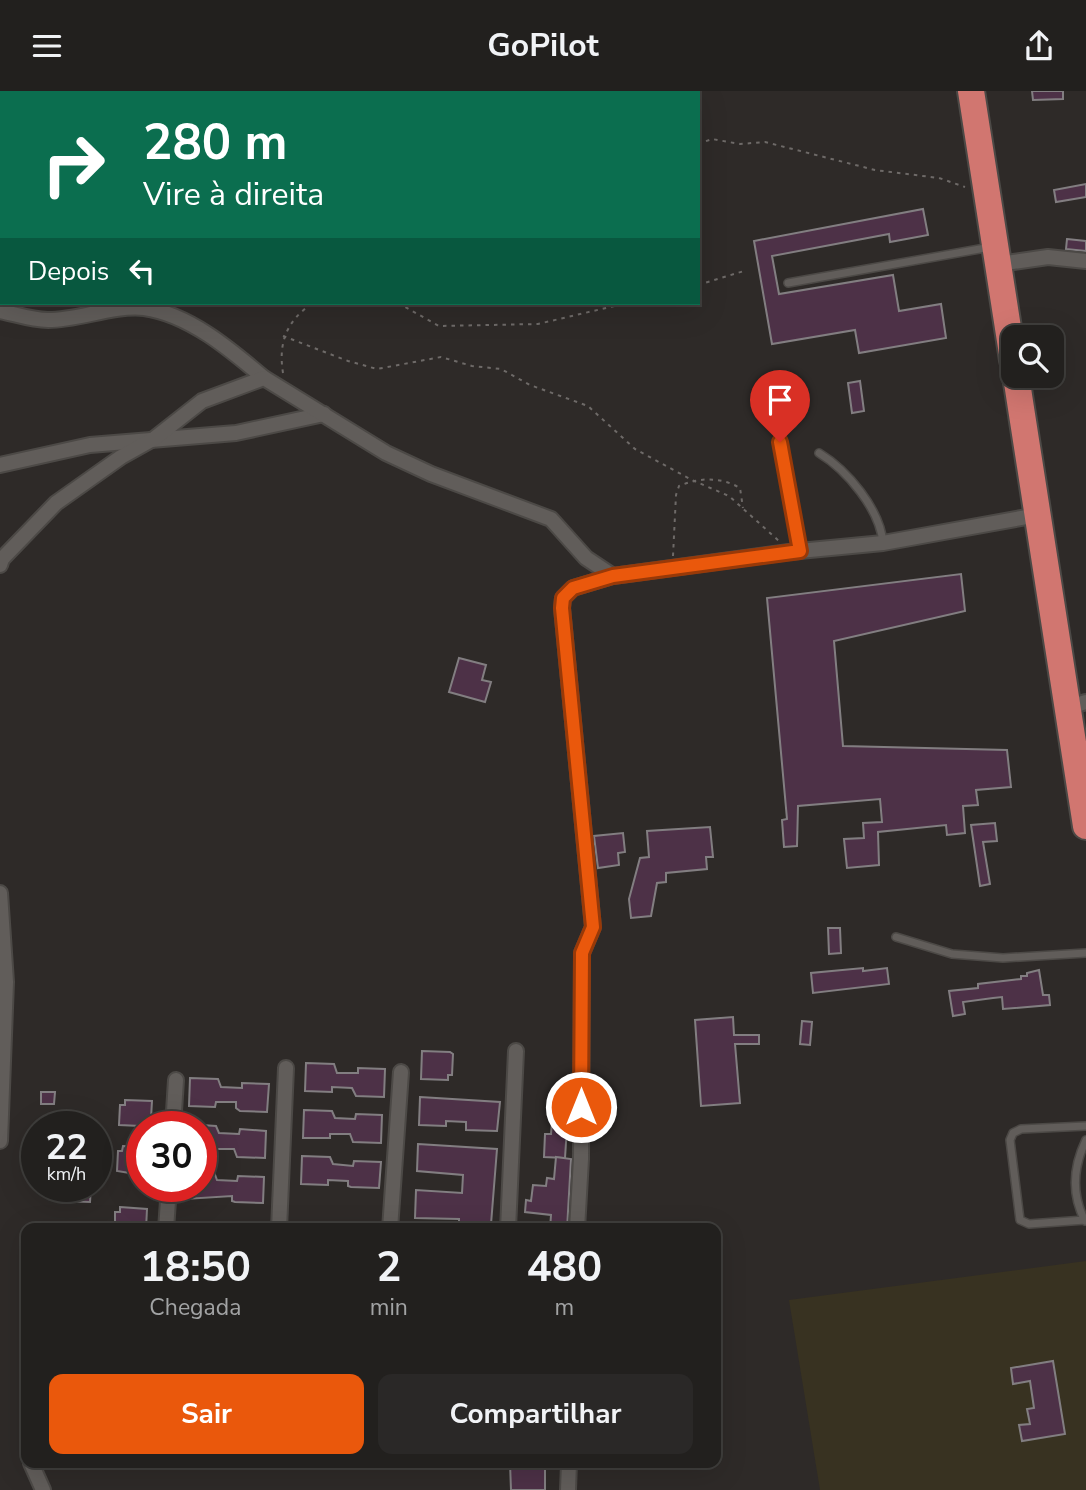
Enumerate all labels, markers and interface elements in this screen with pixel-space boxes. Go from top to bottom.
text: GoPilot [487,24,599,67]
icon: menu [28,27,66,65]
icon: share [1020,27,1058,65]
text: 280 m [143,109,287,176]
icon: right [28,119,119,210]
text: Vire à direita [143,173,324,216]
icon: left [123,252,161,290]
text: Depois [28,254,109,289]
map controls [1001,325,1064,388]
button: search [1001,325,1064,388]
pin [750,370,810,442]
icon: arrive [761,381,799,419]
position arrow [544,1070,618,1144]
speed limit sign: 30 [126,1111,217,1202]
text: 22 [45,1124,88,1171]
text: km/h [47,1162,86,1186]
text: 18:50 [140,1239,251,1296]
text: 2 [376,1239,401,1296]
text: 480 [527,1239,602,1296]
text: Chegada [149,1292,241,1323]
text: min [370,1292,408,1323]
text: m [555,1292,574,1323]
button: Sair [49,1374,364,1454]
button: Compartilhar [378,1374,693,1454]

